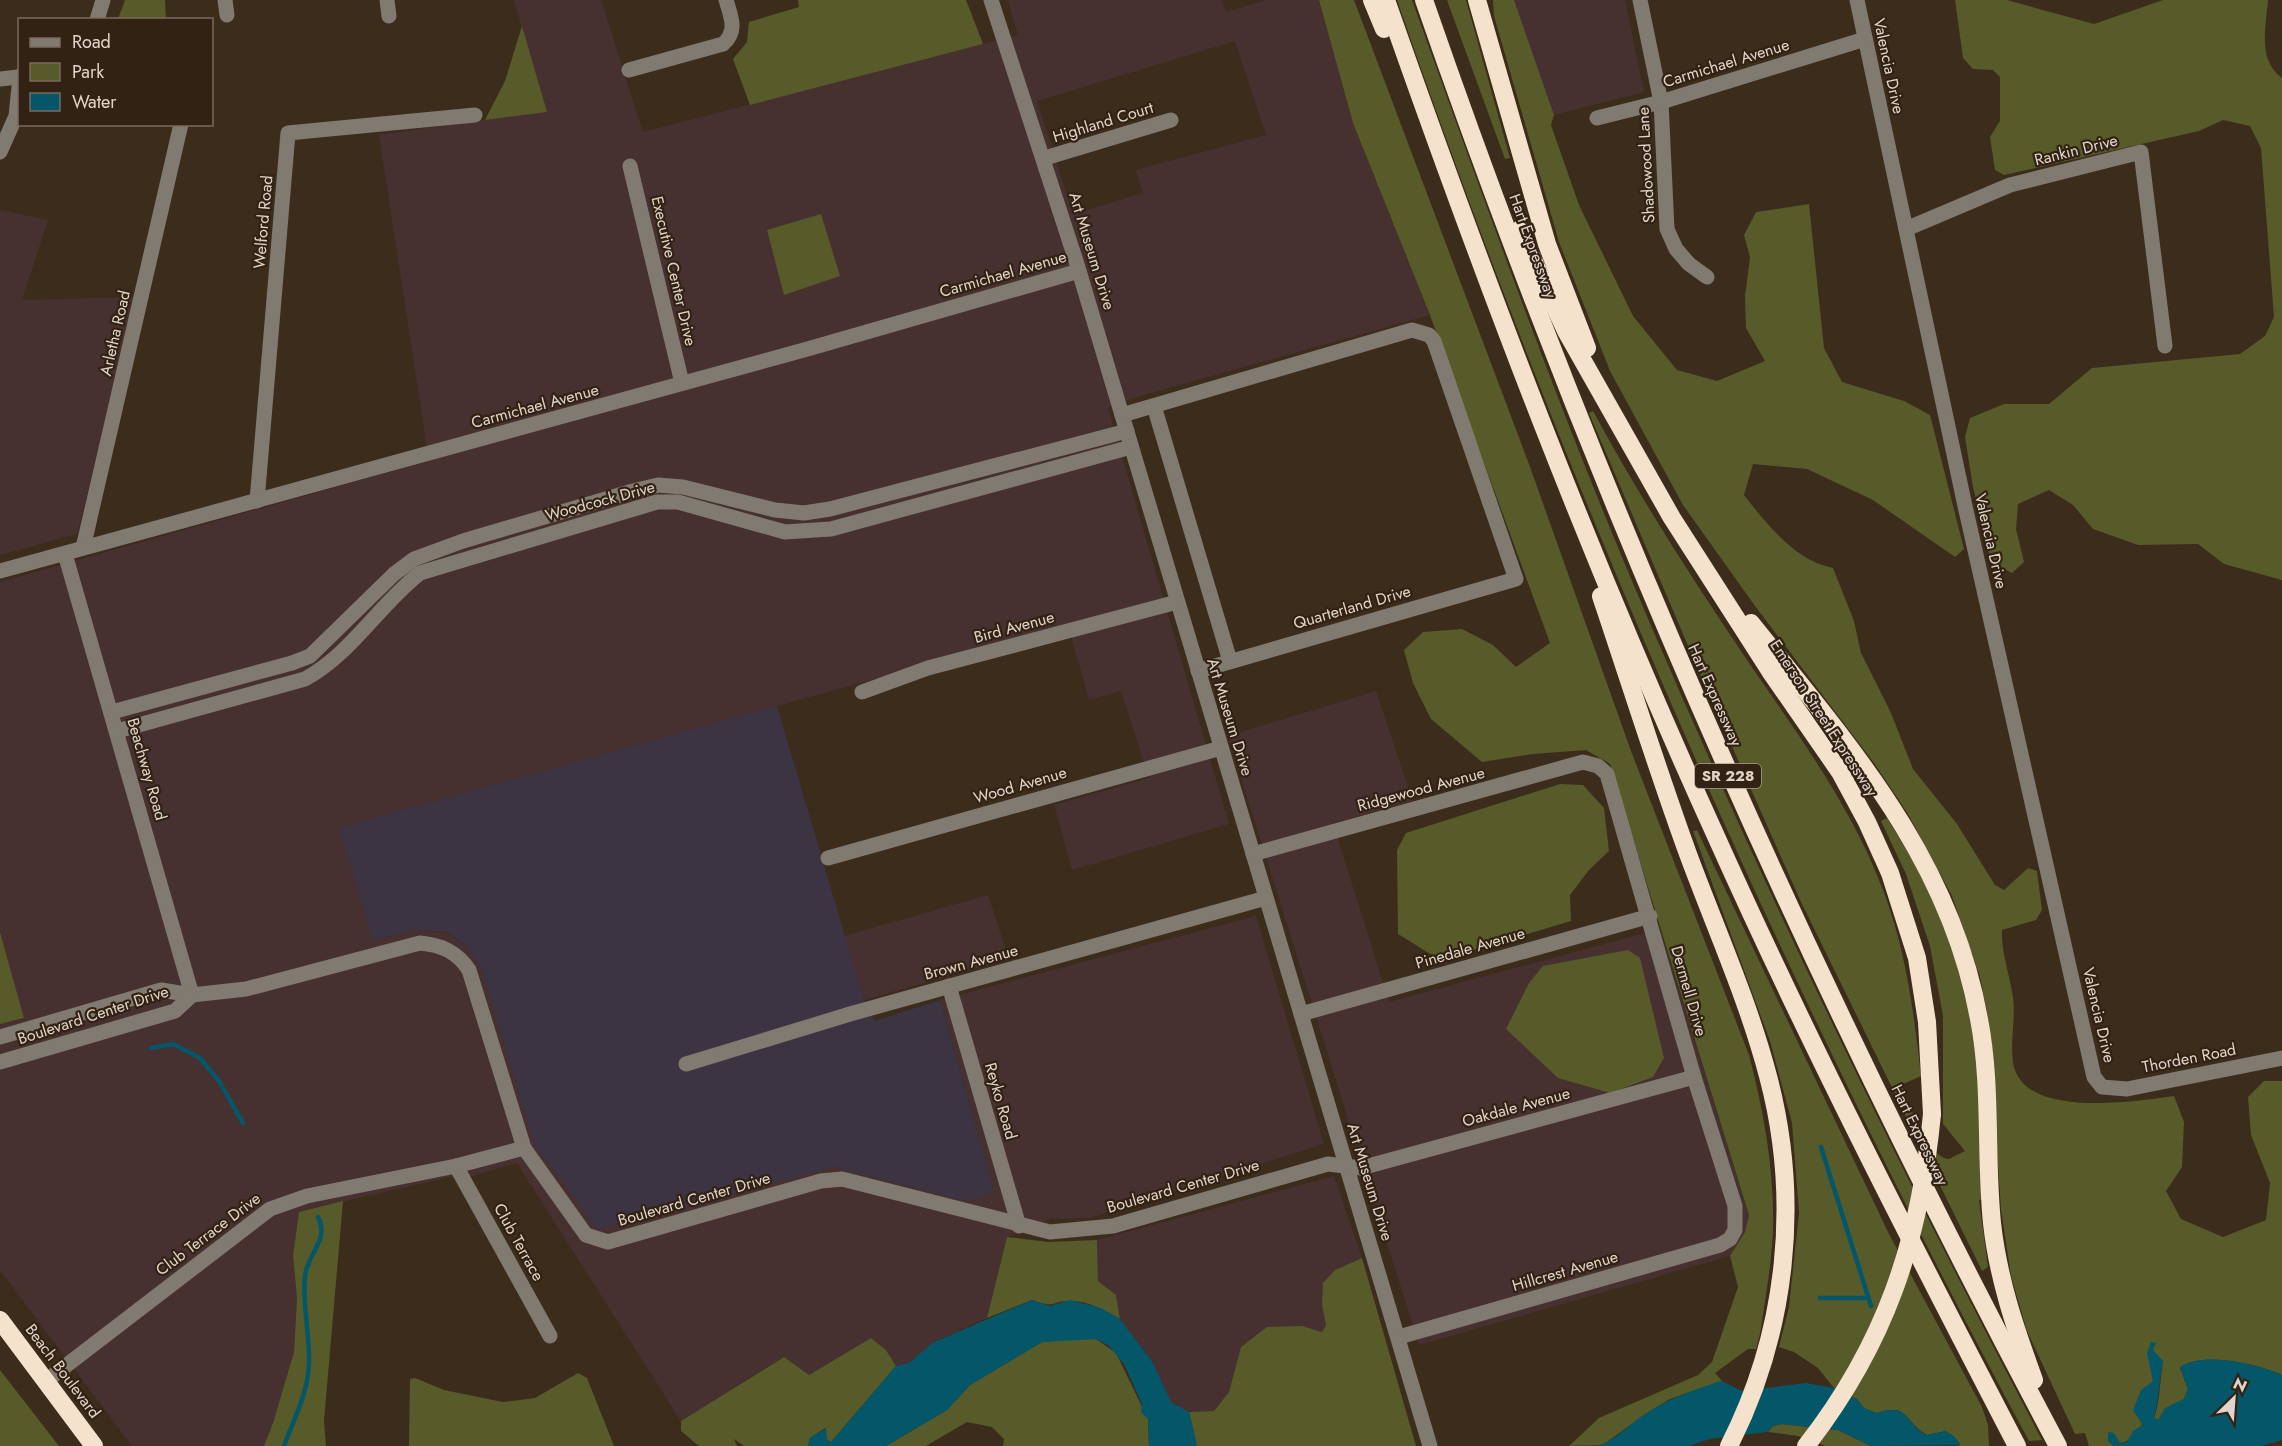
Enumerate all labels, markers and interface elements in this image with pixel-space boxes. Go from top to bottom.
street label: Valencia Drive [1868,16,1910,116]
legend [18,18,213,126]
text: Road [72,29,111,55]
street label: Carmichael Avenue [1660,33,1792,93]
text: Park [72,59,104,85]
text: Water [72,89,117,115]
street label: Highland Court [1050,96,1156,148]
street label: Shadowood Lane [1631,106,1661,224]
street label: Rankin Drive [2032,129,2120,171]
street label: Welford Road [247,174,279,270]
street label: Art Museum Drive [1063,189,1121,313]
street label: Hart Expressway [1503,191,1563,302]
street label: Executive Center Drive [646,194,702,348]
street label: Carmichael Avenue [937,245,1069,303]
street label: Arletha Road [94,288,136,378]
street label: Carmichael Avenue [469,378,601,434]
street label: Woodcock Drive [543,475,657,527]
street label: Valencia Drive [1969,491,2013,591]
street label: Quarterland Drive [1291,579,1413,635]
street label: Bird Avenue [971,605,1057,649]
street label: Emerson Street Expressway [1765,635,1884,802]
street label: Hart Expressway [1682,640,1748,751]
street label: Art Museum Drive [1201,655,1259,779]
street label: Beachway Road [121,715,173,823]
street label: Wood Avenue [971,761,1069,809]
street label: Ridgewood Avenue [1355,761,1487,817]
road number: SR 228 [1695,764,1761,788]
street label: Pinedale Avenue [1413,921,1527,975]
street label: Brown Avenue [921,938,1021,986]
street label: Dermell Drive [1665,943,1713,1039]
street label: Valencia Drive [2077,965,2121,1065]
street label: Boulevard Center Drive [15,980,171,1050]
street label: Thorden Road [2140,1038,2238,1078]
street label: Reyko Road [979,1060,1023,1142]
street label: Hart Expressway [1886,1081,1955,1190]
street label: Oakdale Avenue [1460,1082,1572,1132]
street label: Art Museum Drive [1341,1120,1399,1244]
street label: Boulevard Center Drive [1104,1153,1262,1219]
street label: Boulevard Center Drive [615,1166,773,1232]
street label: Club Terrace Drive [151,1187,265,1281]
street label: Club Terrace [488,1199,550,1285]
street label: Hillcrest Avenue [1509,1245,1621,1297]
street label: Beach Boulevard [20,1319,106,1423]
north arrow [2204,1368,2264,1428]
text: N [2230,1372,2251,1398]

